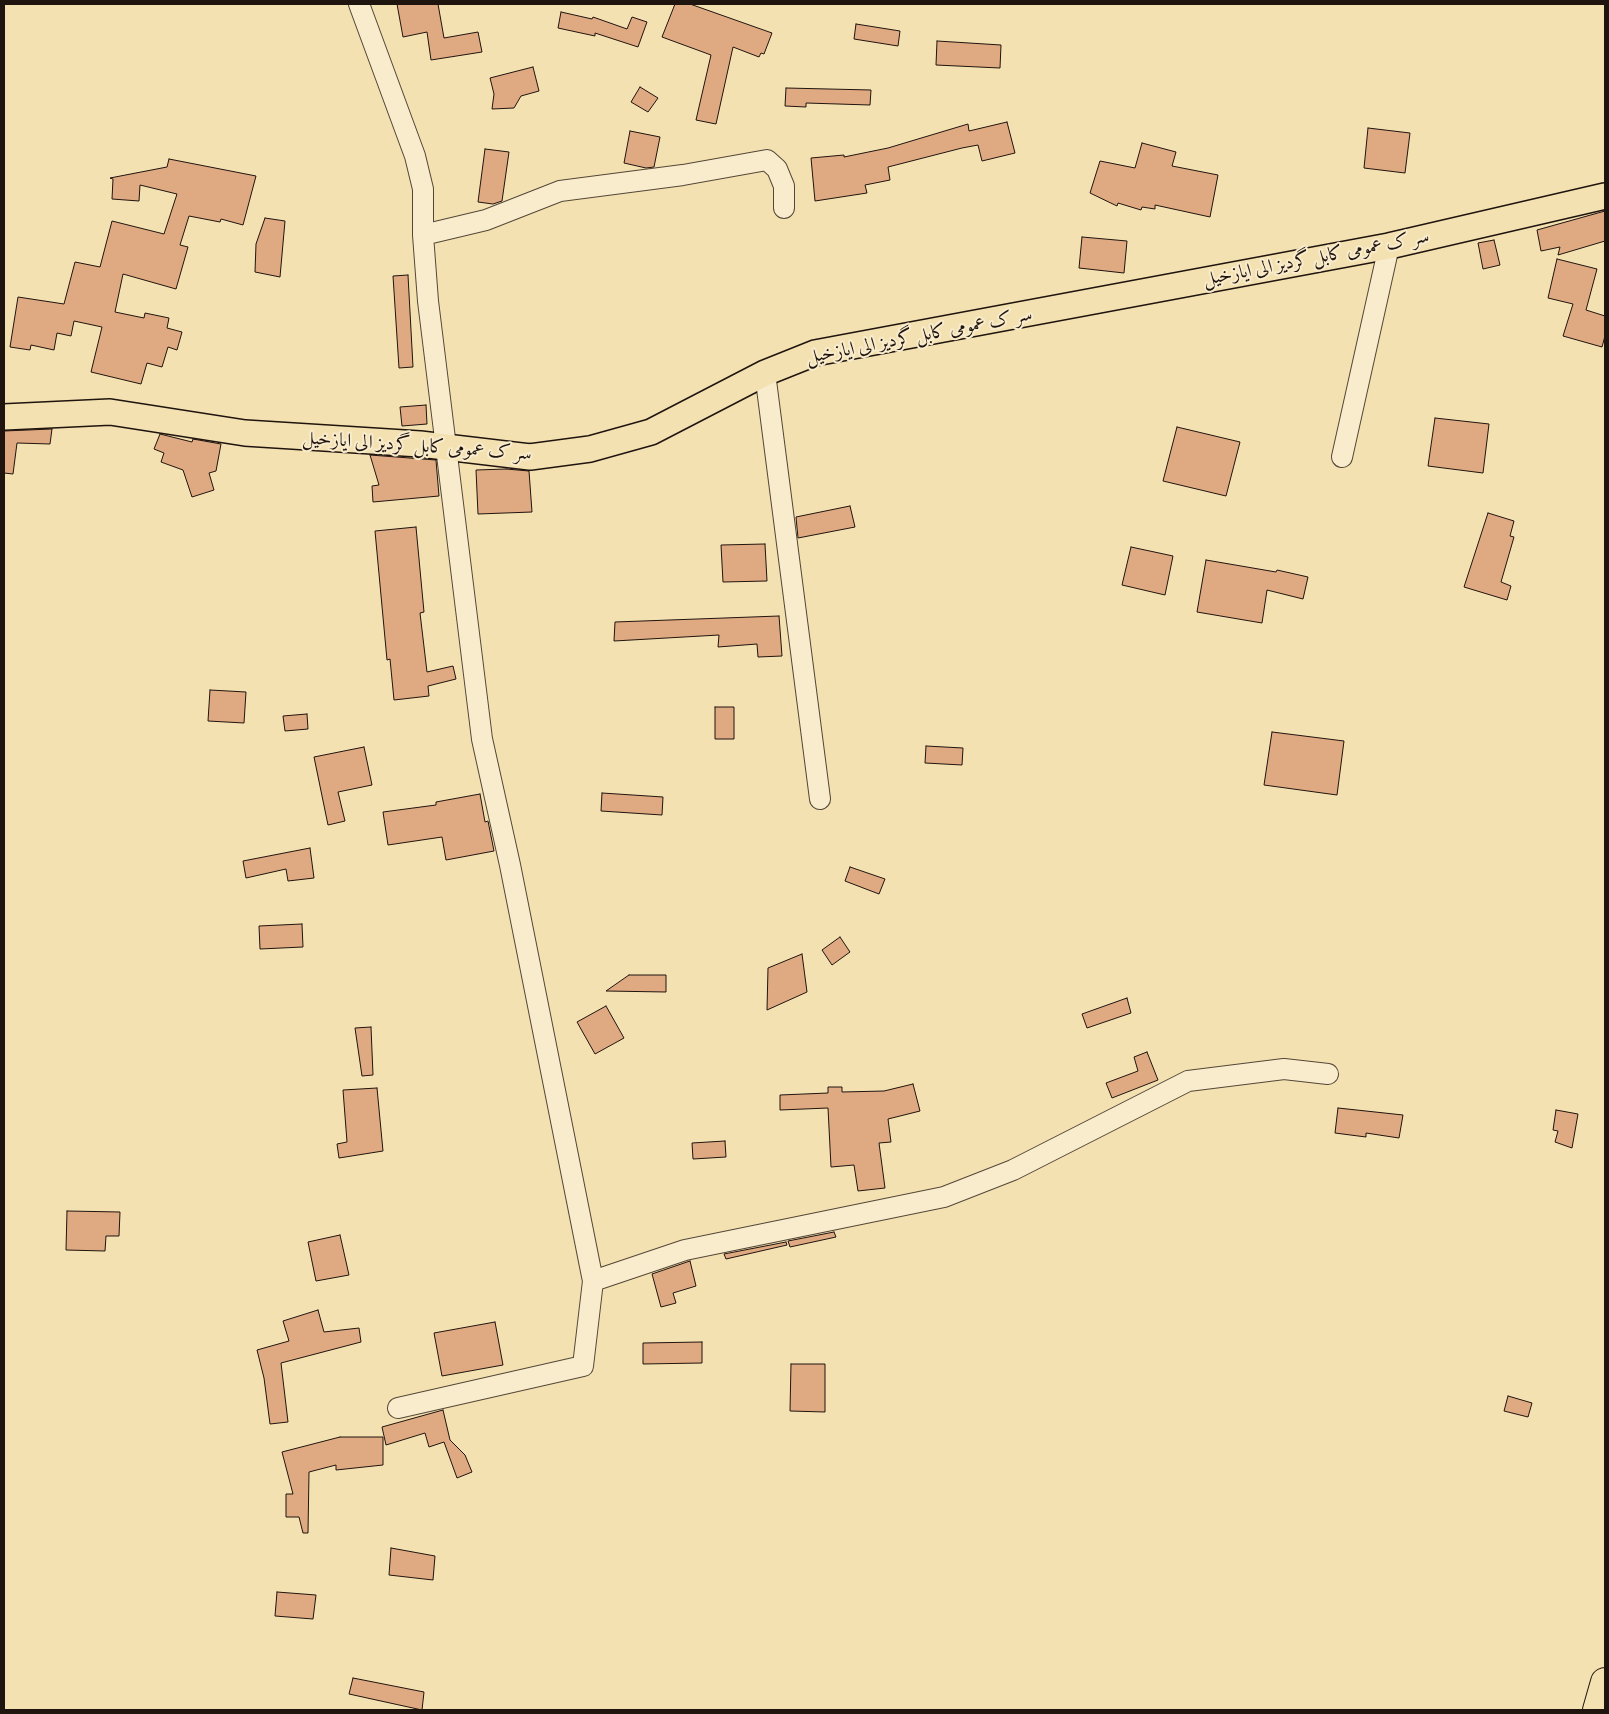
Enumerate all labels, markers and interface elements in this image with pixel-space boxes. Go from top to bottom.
street label: سر ک عمومی کابل گردیز الی ایازخیل [1201,225,1431,291]
street label: سر ک عمومی کابل گردیز الی ایازخیل [804,303,1034,369]
street label: سر ک عمومی کابل گردیز الی ایازخیل [302,427,532,465]

